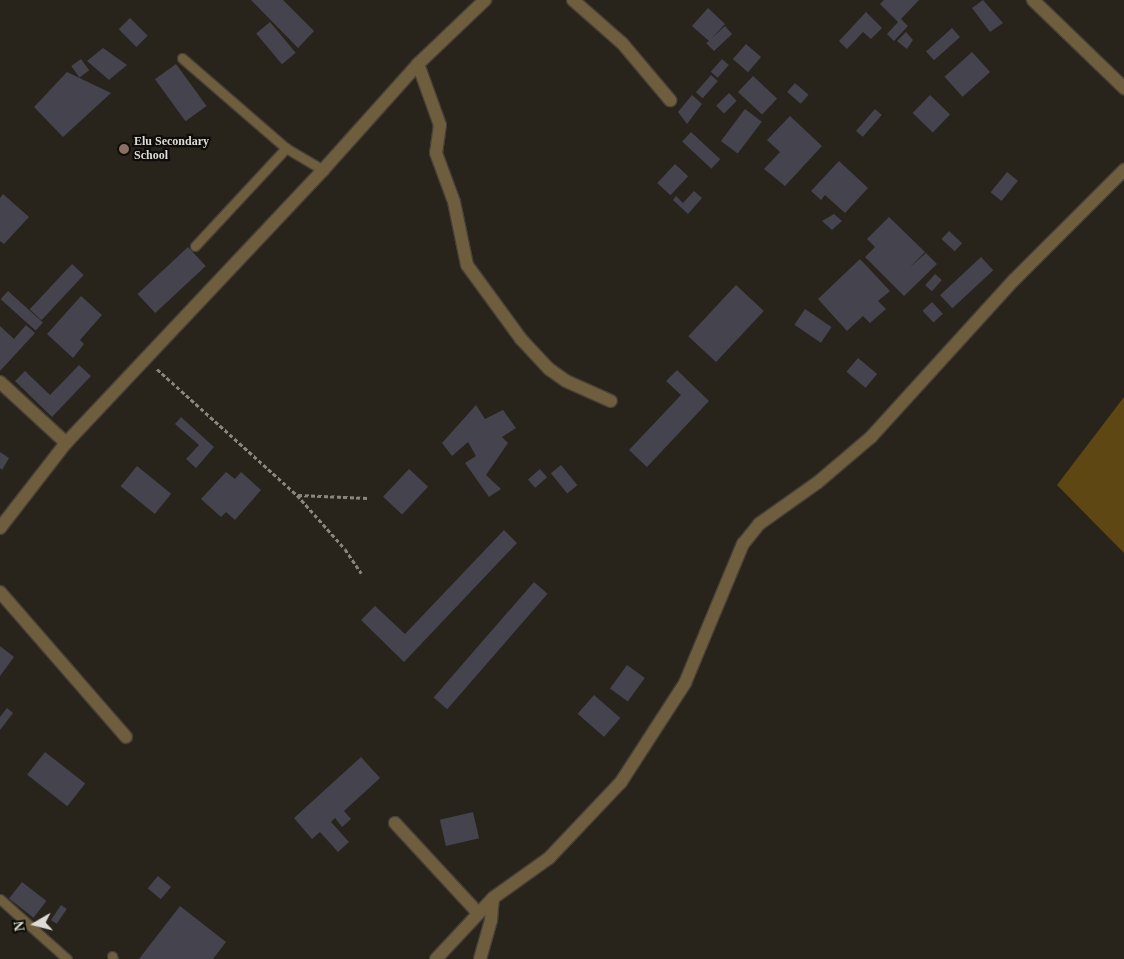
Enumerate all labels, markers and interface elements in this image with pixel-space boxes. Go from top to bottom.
place label: Elu Secondary School [134,135,209,163]
marker: Elu Secondary School [118,143,130,155]
north arrow [10,899,60,949]
text: N [12,920,28,932]

